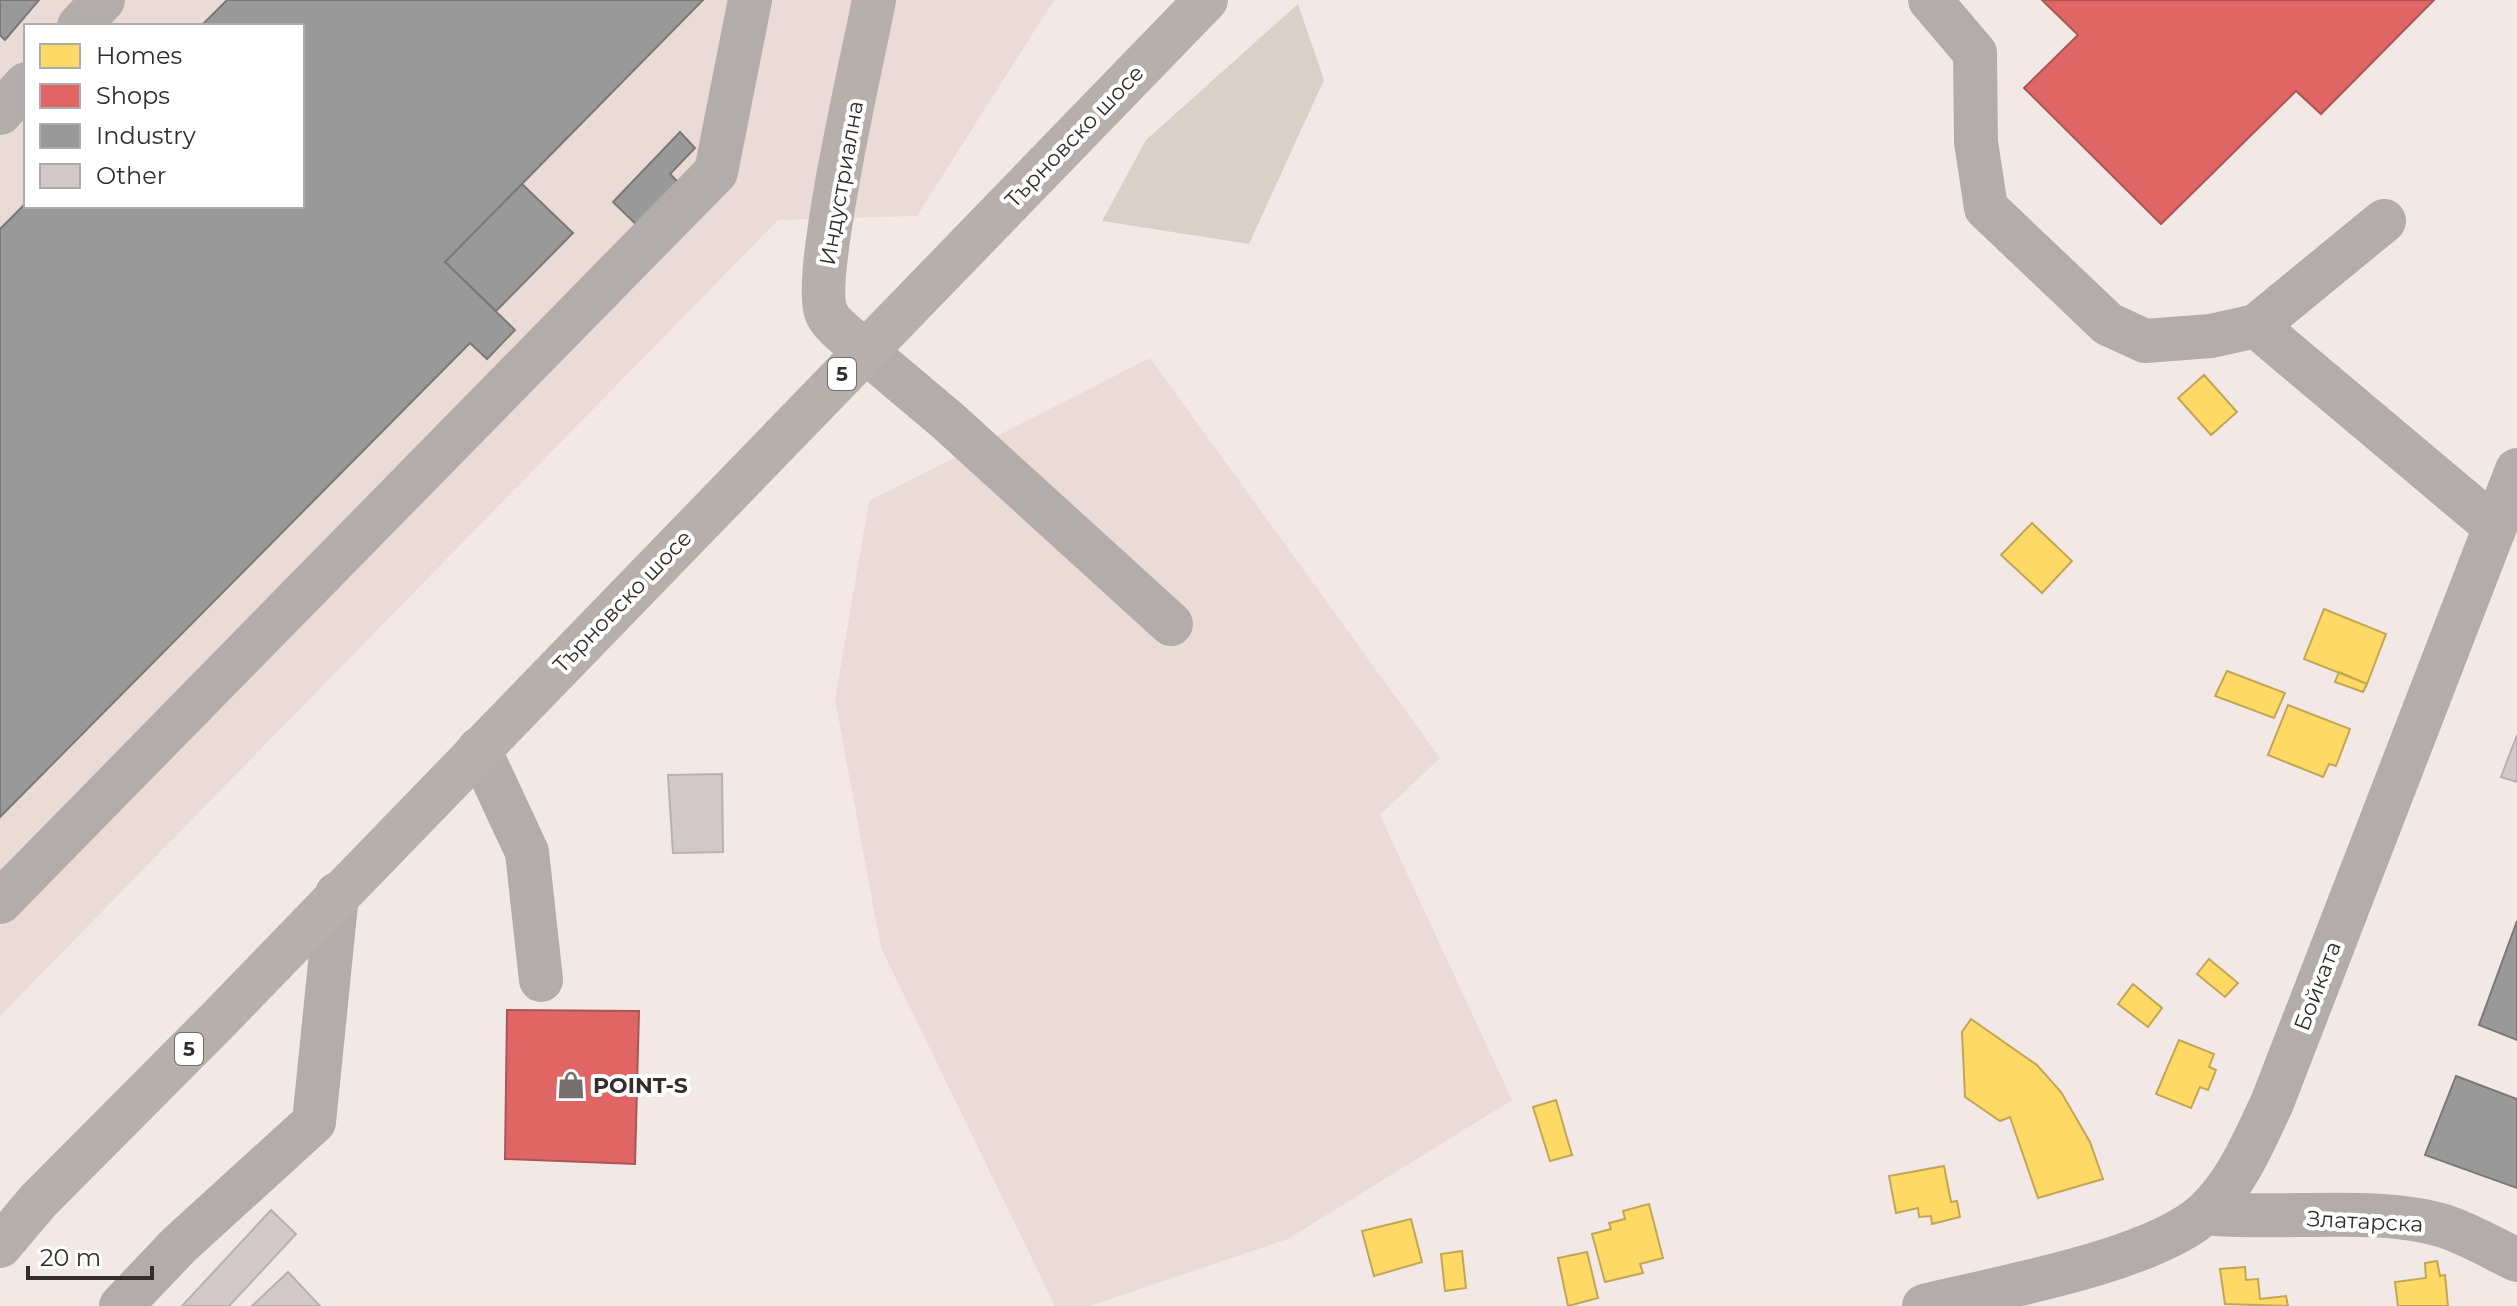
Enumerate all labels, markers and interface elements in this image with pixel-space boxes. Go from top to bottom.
legend [24,24,304,208]
text: Homes [96,41,182,70]
street label: Търновско шосе [999,59,1149,213]
text: Shops [96,81,170,110]
street label: Индустриална [814,99,869,267]
text: Industry [96,121,196,150]
text: Other [96,161,166,190]
road number: 5 [828,358,856,390]
street label: Търновско шосе [547,524,697,678]
street label: Бойката [2288,938,2347,1035]
road number: 5 [175,1033,203,1065]
shop icon: POINT-S [556,1070,586,1100]
place label: POINT-S [593,1072,688,1099]
street label: Златарска [2306,1205,2424,1238]
scale bar [28,1230,152,1280]
text: 20 m [40,1243,101,1272]

